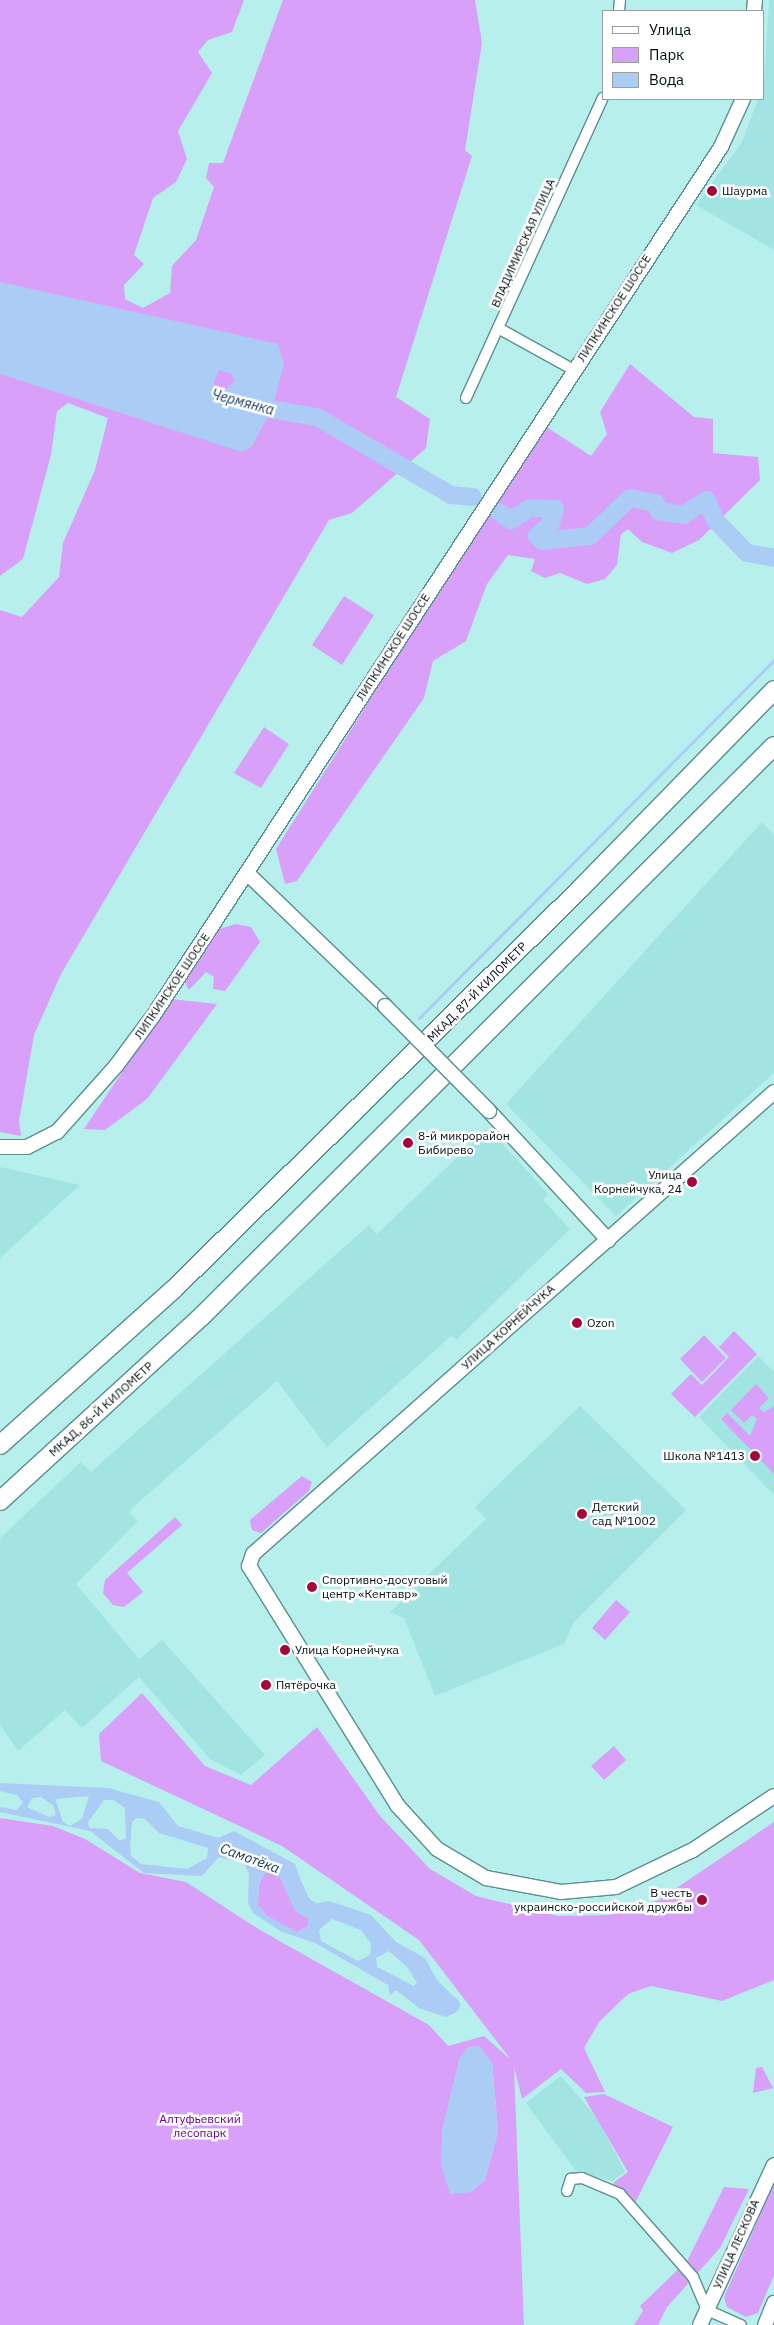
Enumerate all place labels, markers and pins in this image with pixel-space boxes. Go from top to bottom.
place label: Шаурма [722,184,768,198]
marker: Шаурма [706,185,718,197]
place label: 8-й микрорайон Бибирево [418,1129,510,1157]
marker: 8-й микрорайон Бибирево [402,1137,414,1149]
place label: Улица Корнейчука, 24 [594,1168,682,1196]
marker: Улица Корнейчука, 24 [686,1176,698,1188]
place label: Ozon [587,1316,614,1330]
marker: Ozon [571,1317,583,1329]
place label: Школа №1413 [663,1449,745,1463]
marker: Школа №1413 [749,1450,761,1462]
place label: Детский сад №1002 [592,1500,656,1528]
marker: Детский сад №1002 [576,1508,588,1520]
place label: Спортивно-досуговый центр «Кентавр» [322,1573,448,1601]
marker: Спортивно-досуговый центр «Кентавр» [306,1581,318,1593]
place label: Улица Корнейчука [295,1643,399,1657]
marker: Улица Корнейчука [279,1644,291,1656]
place label: Пятёрочка [276,1678,336,1692]
marker: Пятёрочка [260,1679,272,1691]
place label: В честь украинско-российской дружбы [514,1886,692,1914]
marker: В честь украинско-российской дружбы [696,1894,708,1906]

